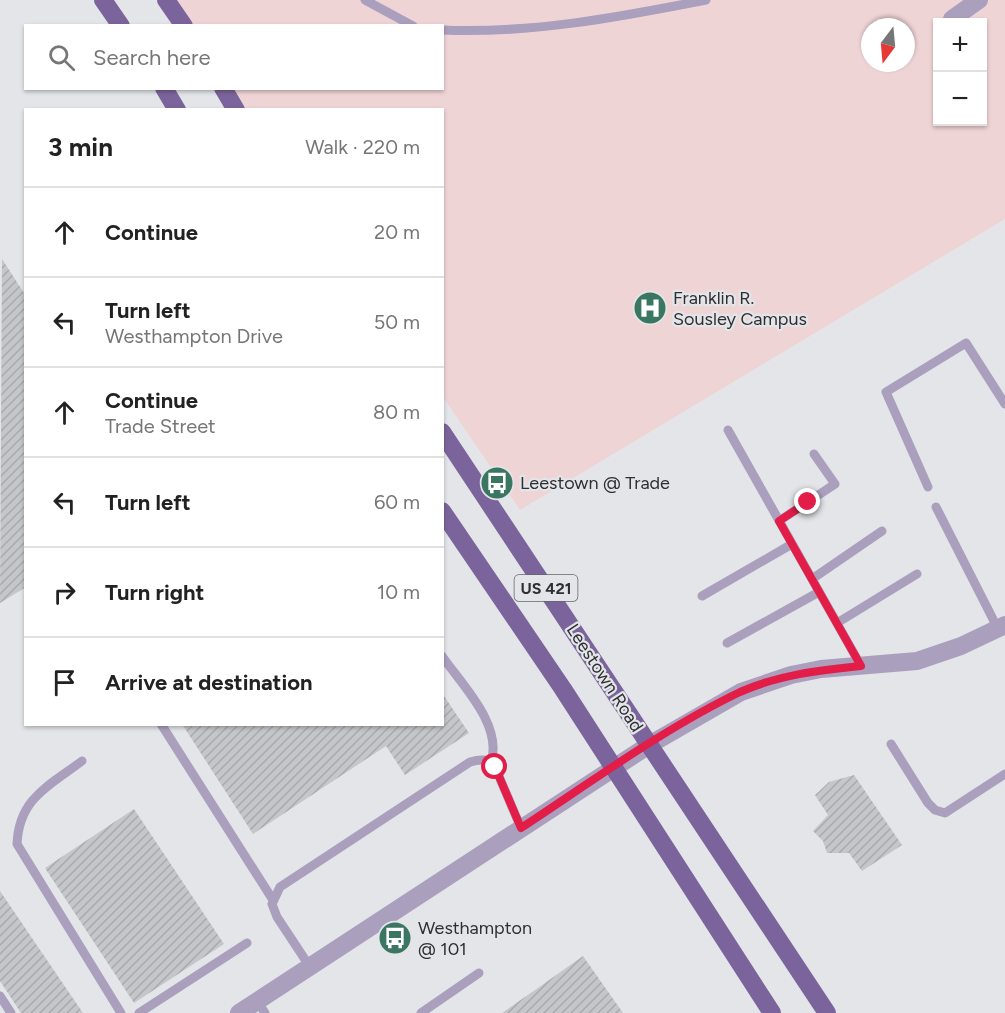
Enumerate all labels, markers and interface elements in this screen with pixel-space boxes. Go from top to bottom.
north arrow [861,18,915,72]
map controls [933,18,987,126]
button: + [933,18,987,72]
search box [24,24,444,90]
icon: search [45,41,78,74]
text: Search here [93,44,211,71]
button: − [933,72,987,126]
text: 3 min [48,131,113,163]
text: Walk · 220 m [305,135,420,159]
icon: ahead [48,216,81,249]
text: Continue [105,219,198,246]
text: 20 m [374,220,420,244]
place label: Franklin R. Sousley Campus [673,287,807,330]
hospital icon: Franklin R. Sousley Campus [632,290,668,326]
text: Turn left [105,297,191,324]
icon: left [48,306,81,339]
text: 50 m [374,310,420,334]
text: Westhampton Drive [105,324,283,348]
text: Continue [105,387,198,414]
icon: ahead [48,396,81,429]
text: 80 m [373,400,420,424]
text: Trade Street [105,414,216,438]
bus stop icon: Leestown @ Trade [479,465,515,501]
place label: Leestown @ Trade [520,472,670,494]
icon: left [48,486,81,519]
route end [794,488,820,514]
text: Turn left [105,489,191,516]
text: 60 m [374,490,420,514]
road number: US 421 [514,575,578,601]
icon: right [48,576,81,609]
text: Turn right [105,579,204,606]
text: 10 m [377,580,420,604]
street label: Leestown Road [562,620,648,736]
icon: arrive [48,666,81,699]
text: Arrive at destination [105,669,313,696]
route start [481,753,507,779]
place label: Westhampton @ 101 [418,917,532,960]
bus stop icon: Westhampton @ 101 [377,920,413,956]

